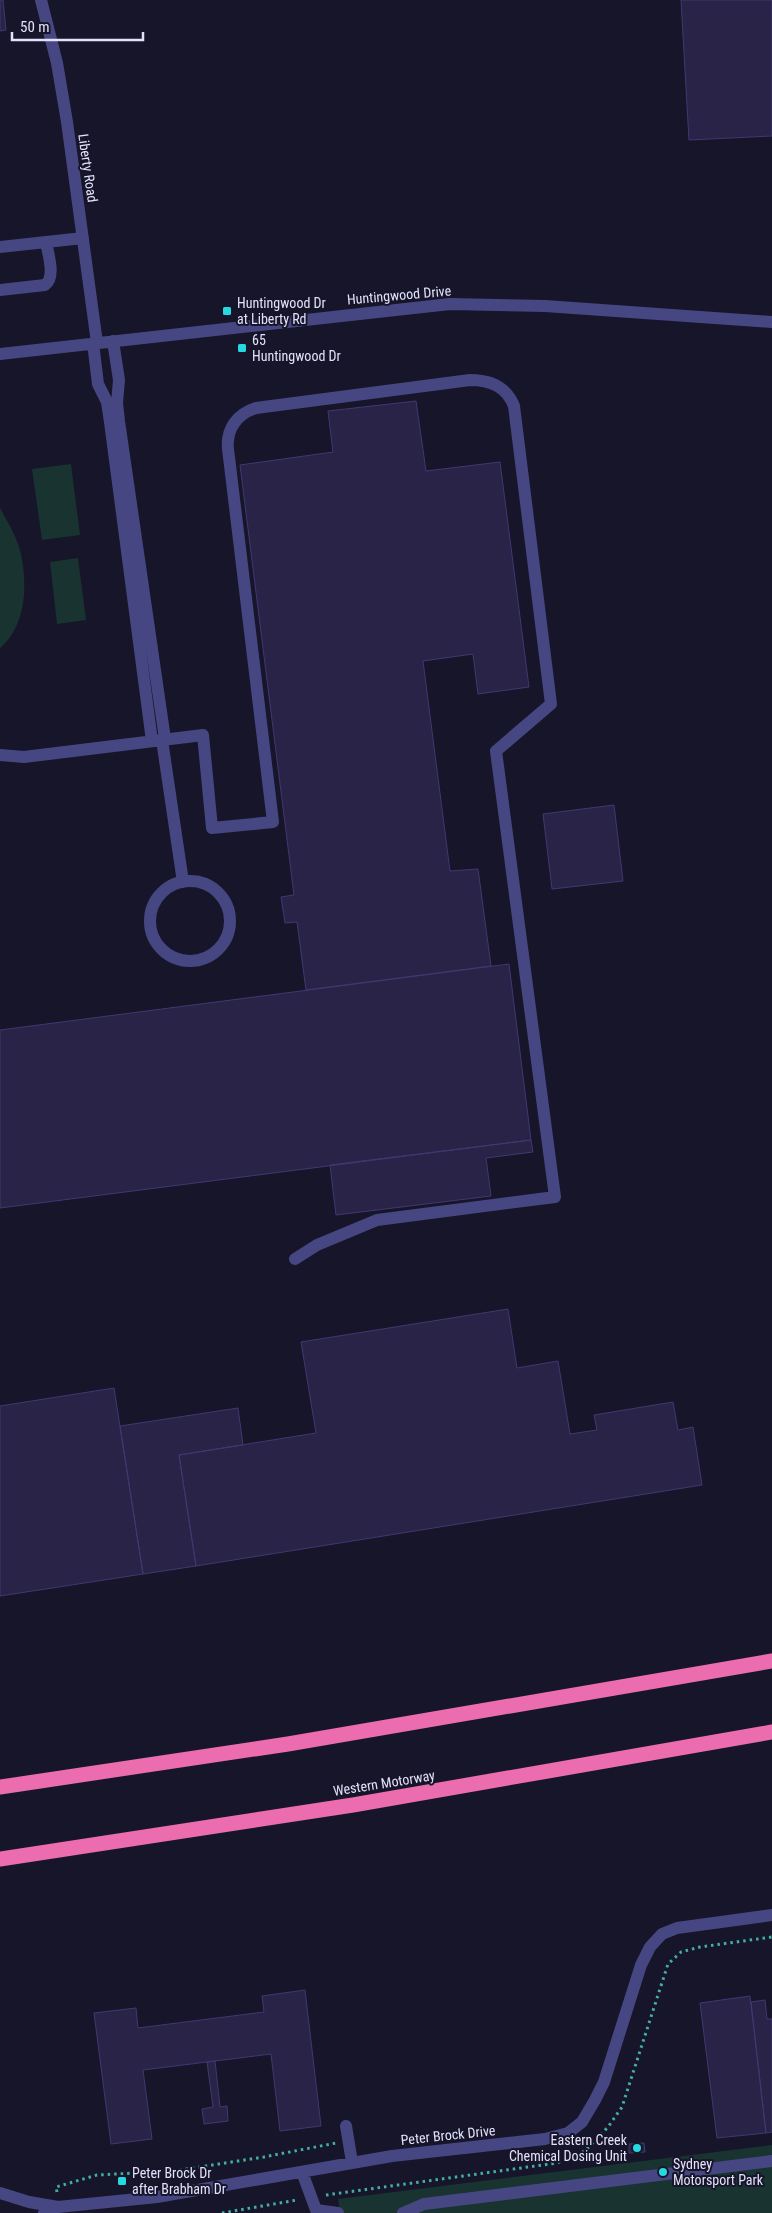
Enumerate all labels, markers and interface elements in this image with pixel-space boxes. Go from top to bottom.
scale bar [12,10,144,42]
text: 50 m [20,18,50,36]
street label: Liberty Road [75,133,101,203]
street label: Huntingwood Drive [346,282,452,308]
place label: Huntingwood Dr at Liberty Rd [237,295,326,327]
marker: Huntingwood Dr at Liberty Rd [221,305,233,317]
place label: 65 Huntingwood Dr [252,332,341,364]
marker: 65 Huntingwood Dr [236,342,248,354]
street label: Western Motorway [332,1767,436,1799]
street label: Peter Brock Drive [400,2122,497,2148]
place label: Eastern Creek Chemical Dosing Unit [509,2132,628,2164]
marker: Eastern Creek Chemical Dosing Unit [631,2142,643,2154]
place label: Sydney Motorsport Park [673,2156,764,2188]
place label: Peter Brock Dr after Brabham Dr [132,2165,226,2197]
marker: Sydney Motorsport Park [657,2166,669,2178]
marker: Peter Brock Dr after Brabham Dr [116,2175,128,2187]

